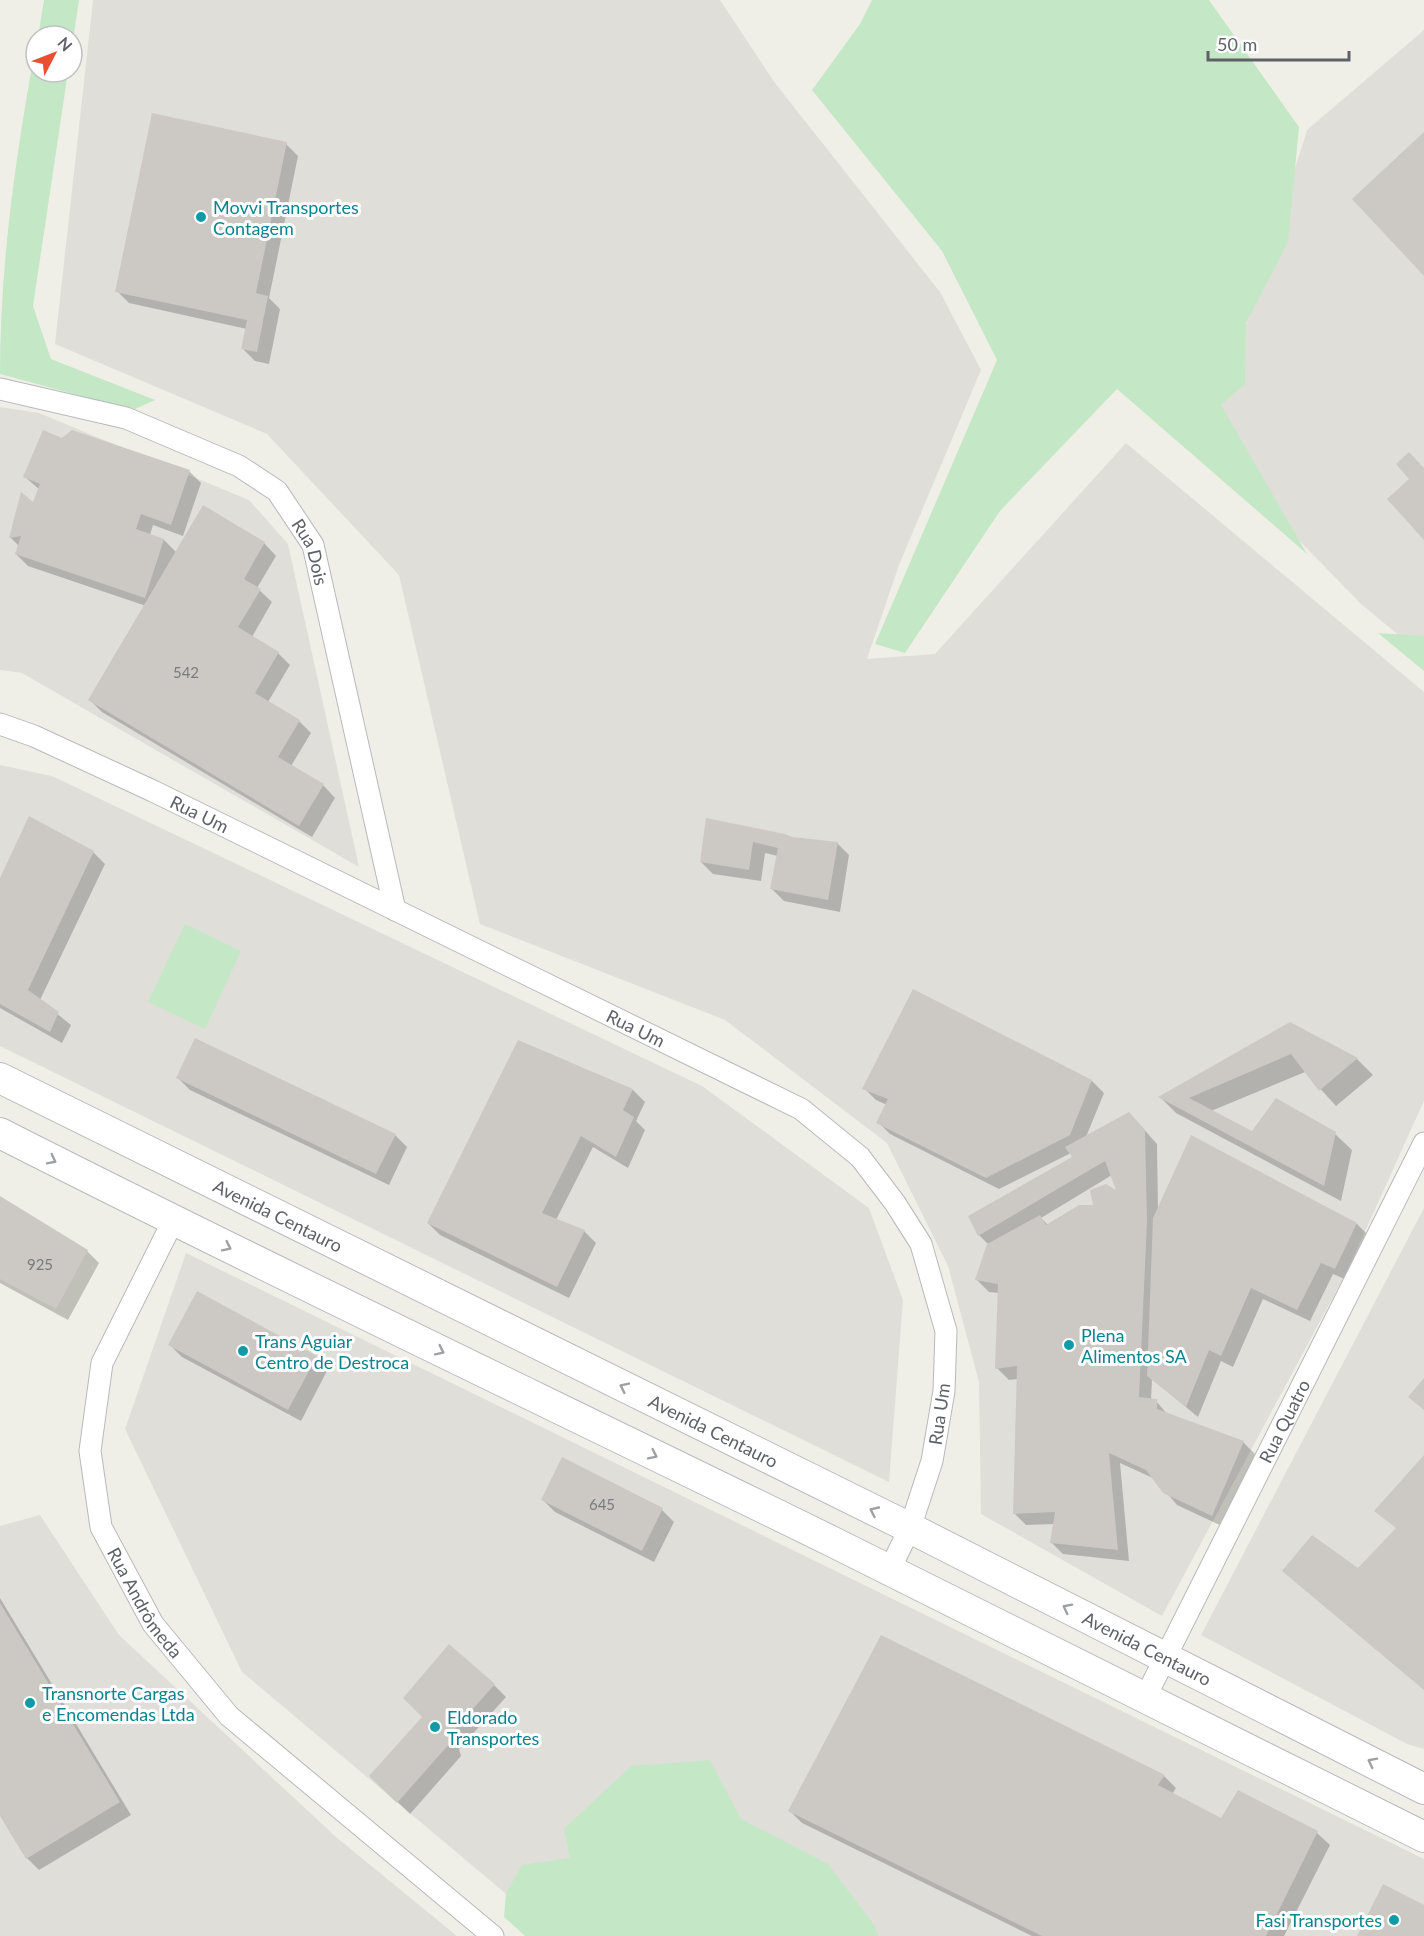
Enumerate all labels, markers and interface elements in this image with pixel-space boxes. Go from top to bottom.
north arrow [24,24,84,84]
scale bar [1208,24,1349,62]
text: N [54,33,77,55]
text: 50 m [1217,33,1257,55]
place label: Movvi Transportes Contagem [213,196,359,239]
marker: Movvi Transportes Contagem [194,210,208,224]
street label: Rua Dois [287,514,333,587]
house number: 542 [173,663,199,681]
street label: Rua Um [167,790,232,837]
street label: Rua Um [603,1004,669,1052]
one-way arrow [46,1153,57,1164]
street label: Avenida Centauro [210,1174,346,1257]
one-way arrow [220,1240,231,1251]
house number: 925 [27,1255,53,1273]
place label: Plena Alimentos SA [1081,1324,1187,1367]
place label: Trans Aguiar Centro de Destroca [255,1330,409,1373]
marker: Plena Alimentos SA [1062,1338,1076,1352]
marker: Trans Aguiar Centro de Destroca [236,1344,250,1358]
one-way arrow [433,1344,444,1355]
street label: Rua Quatro [1254,1376,1314,1467]
street label: Rua Um [924,1382,954,1446]
one-way arrow [619,1383,630,1395]
street label: Avenida Centauro [645,1390,782,1472]
one-way arrow [646,1447,657,1459]
house number: 645 [589,1495,615,1513]
one-way arrow [869,1506,880,1518]
street label: Rua Andrômeda [103,1544,187,1662]
one-way arrow [1062,1604,1073,1616]
street label: Avenida Centauro [1079,1607,1215,1690]
place label: Transnorte Cargas e Encomendas Ltda [42,1682,195,1725]
marker: Transnorte Cargas e Encomendas Ltda [23,1696,37,1710]
place label: Eldorado Transportes [447,1706,540,1749]
marker: Eldorado Transportes [428,1720,442,1734]
one-way arrow [1367,1758,1378,1770]
place label: Fasi Transportes [1256,1909,1382,1931]
marker: Fasi Transportes [1387,1913,1401,1927]

